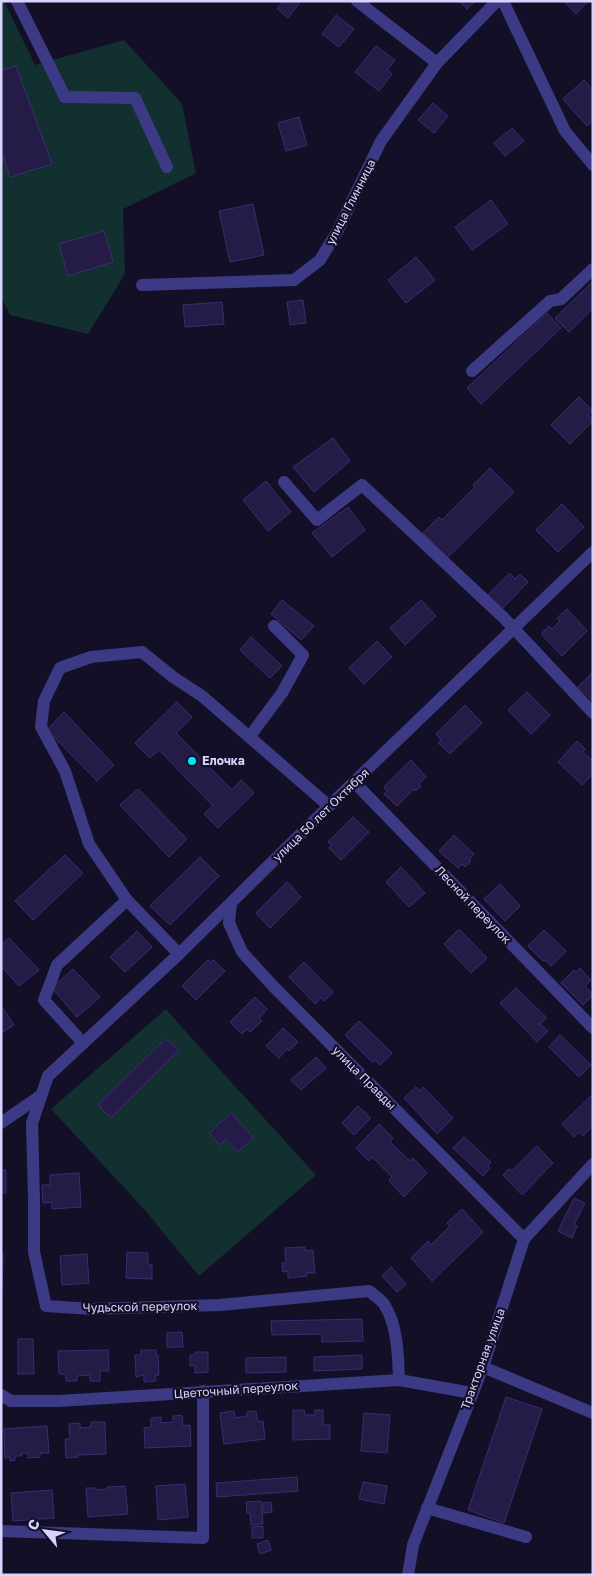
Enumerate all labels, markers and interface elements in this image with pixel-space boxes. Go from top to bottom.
street label: улица Глинница [322,156,379,247]
place label: Елочка [202,753,245,768]
marker: Елочка [186,755,198,767]
street label: улица 50 лет Октября [269,765,372,865]
street label: Лесной переулок [432,862,515,947]
street label: улица Правды [329,1043,399,1113]
street label: Чудьской переулок [83,1298,198,1315]
street label: Тракторная улица [457,1306,508,1412]
street label: Цветочный переулок [173,1378,299,1401]
north arrow [20,1506,70,1556]
text: С [23,1516,43,1533]

